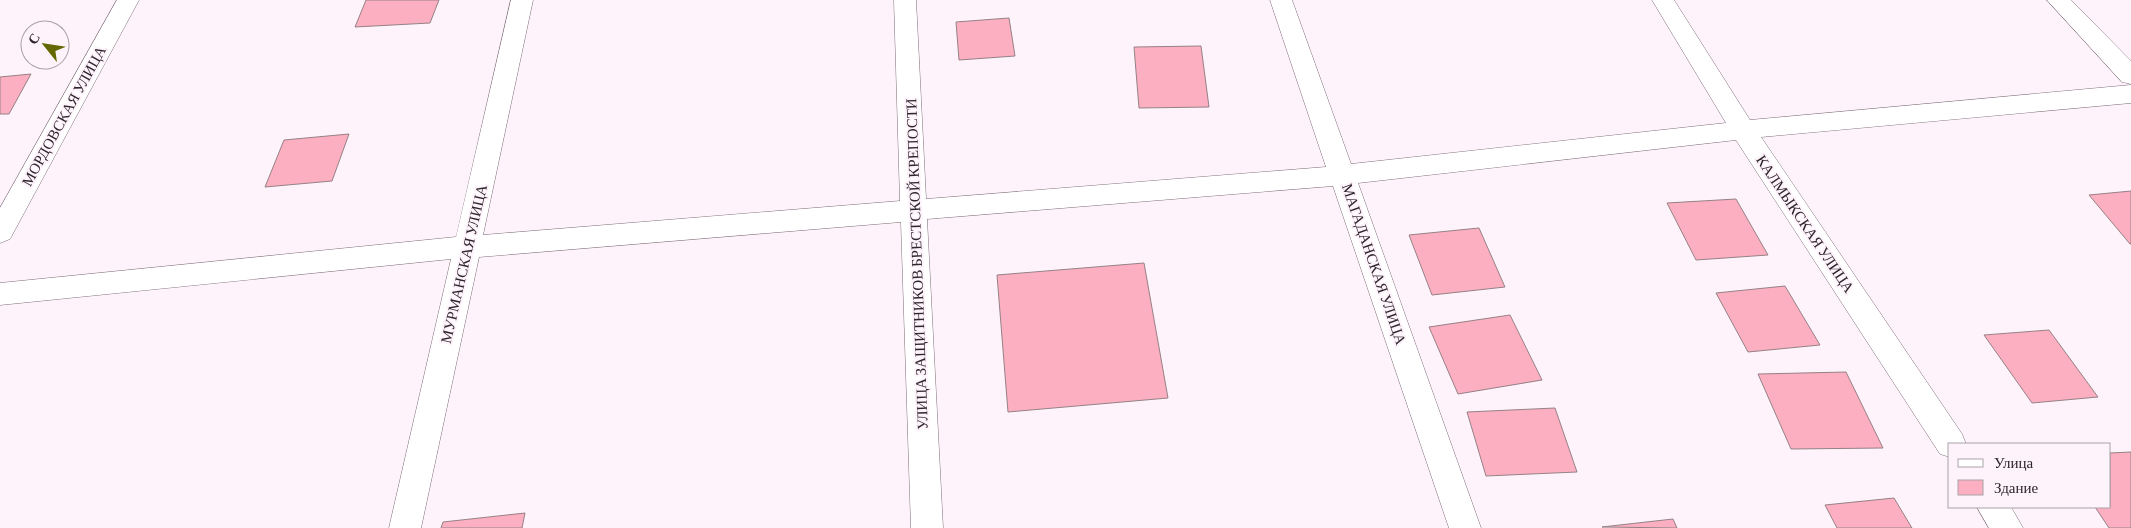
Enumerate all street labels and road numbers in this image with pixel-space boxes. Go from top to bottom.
street label: МОРДОВСКАЯ УЛИЦА [19,43,109,189]
street label: УЛИЦА ЗАЩИТНИКОВ БРЕСТСКОЙ КРЕПОСТИ [903,98,931,430]
street label: КАЛМЫКСКАЯ УЛИЦА [1753,152,1857,296]
street label: МАГАДАНСКАЯ УЛИЦА [1339,181,1409,347]
street label: МУРМАНСКАЯ УЛИЦА [438,183,490,345]

